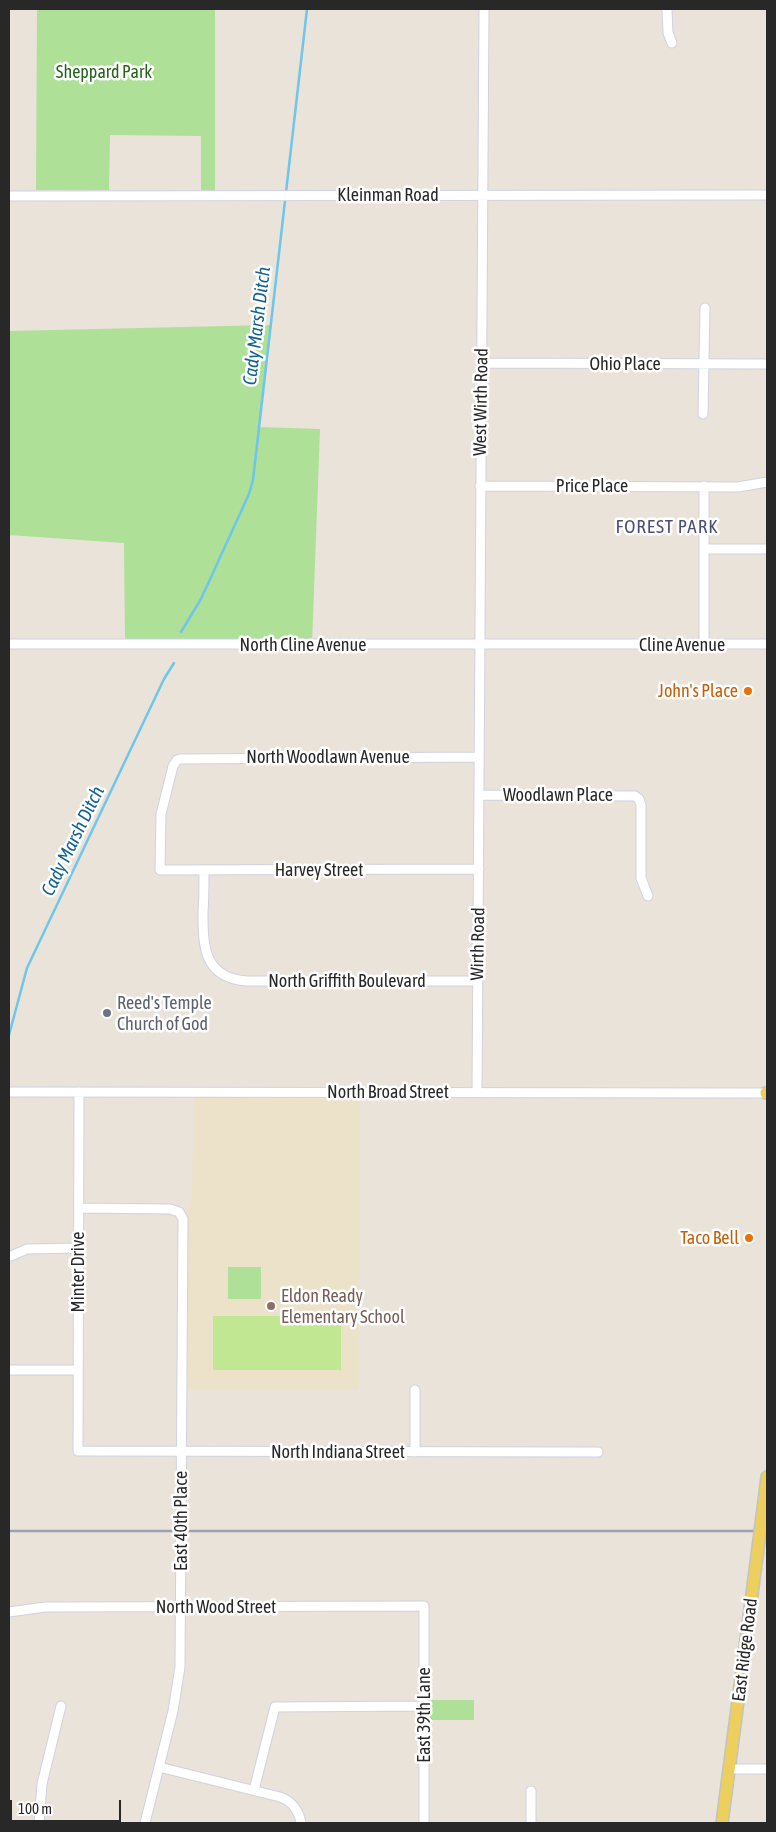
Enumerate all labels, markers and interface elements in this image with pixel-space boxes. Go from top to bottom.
park label: Sheppard Park [56,61,152,83]
street label: Kleinman Road [337,184,439,206]
water label: Cady Marsh Ditch [238,266,276,386]
street label: West Wirth Road [469,348,493,456]
street label: Ohio Place [589,353,661,375]
street label: Price Place [556,475,628,497]
district label: FOREST PARK [614,516,720,538]
street label: North Cline Avenue [240,634,366,656]
street label: Cline Avenue [639,634,725,656]
place label: John's Place [658,680,738,702]
marker: John's Place [742,685,754,697]
street label: North Woodlawn Avenue [246,746,410,768]
water label: Cady Marsh Ditch [37,783,109,899]
street label: Woodlawn Place [503,784,613,806]
street label: Harvey Street [275,859,363,881]
street label: Wirth Road [467,907,489,981]
street label: North Griffith Boulevard [268,970,426,992]
place label: Reed's Temple Church of God [117,992,212,1034]
marker: Reed's Temple Church of God [101,1007,113,1019]
street label: North Broad Street [327,1081,449,1103]
place label: Taco Bell [680,1227,739,1249]
street label: Minter Drive [67,1232,89,1312]
marker: Taco Bell [743,1232,755,1244]
place label: Eldon Ready Elementary School [281,1285,405,1328]
marker: Eldon Ready Elementary School [265,1300,277,1312]
street label: North Indiana Street [271,1441,405,1463]
street label: East 40th Place [170,1471,192,1571]
street label: North Wood Street [156,1596,276,1618]
street label: East Ridge Road [728,1597,762,1703]
street label: East 39th Lane [413,1667,435,1763]
scale bar [12,1790,124,1822]
text: 100 m [18,1800,52,1817]

